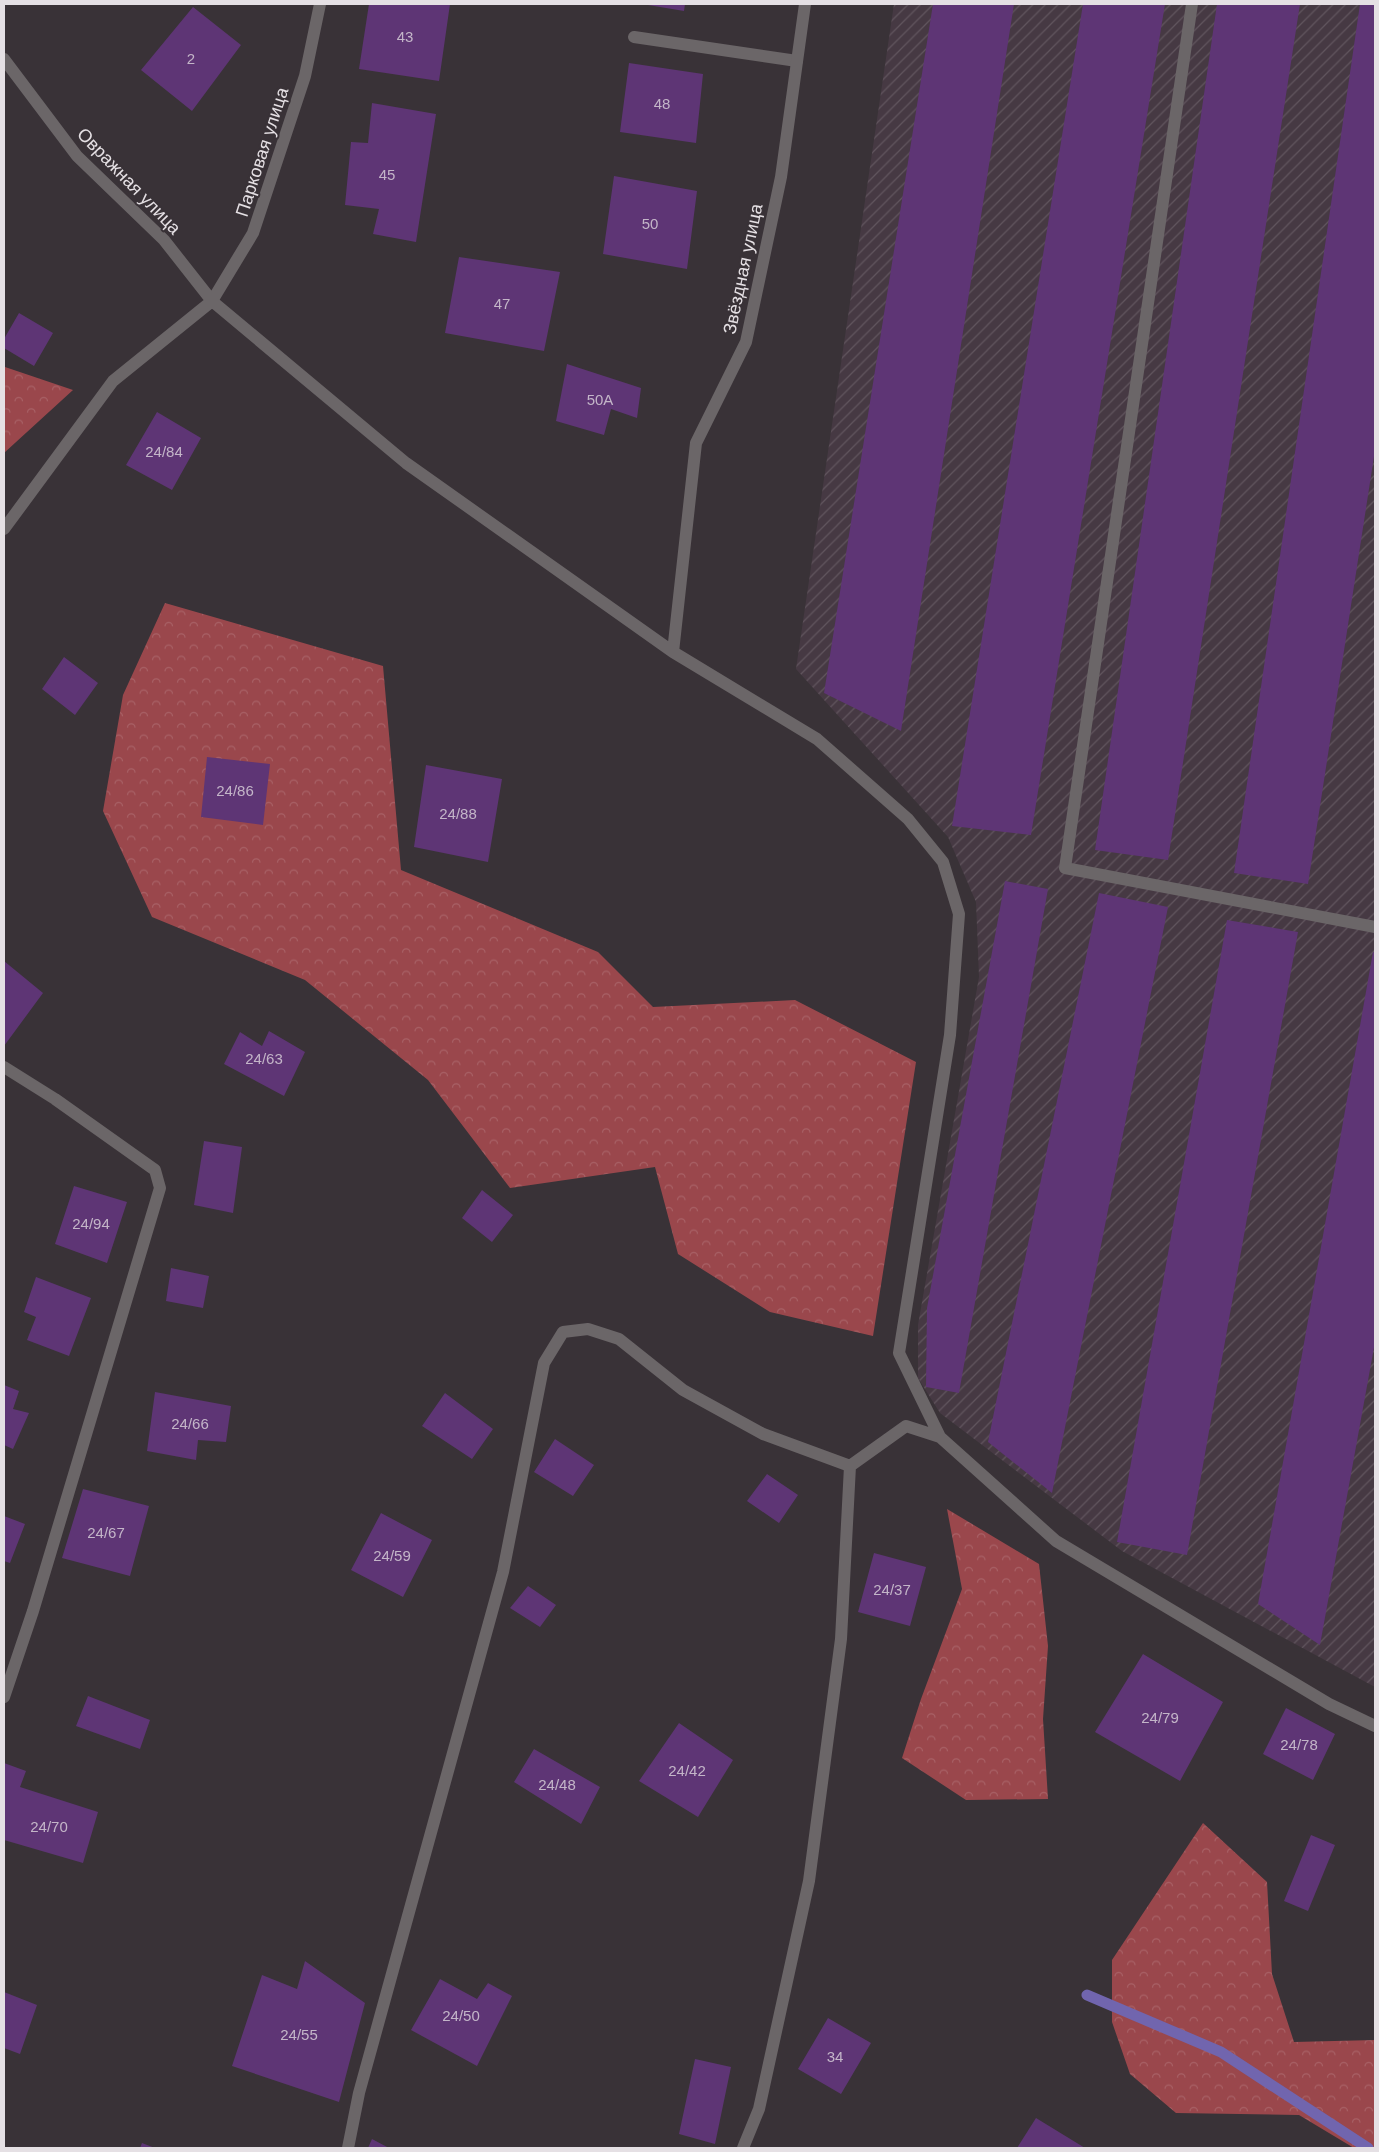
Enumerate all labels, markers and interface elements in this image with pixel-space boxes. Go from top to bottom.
house number: 43 [397,28,413,45]
house number: 2 [187,50,195,67]
street label: Парковая улица [232,84,293,219]
house number: 48 [654,95,670,112]
street label: Овражная улица [73,124,185,239]
house number: 45 [379,166,395,183]
street label: Звёздная улица [719,201,767,336]
house number: 50 [642,215,658,232]
house number: 47 [494,295,510,312]
house number: 50А [587,391,613,408]
house number: 24/84 [145,443,183,460]
house number: 24/86 [216,782,254,799]
house number: 24/88 [439,805,477,822]
house number: 24/63 [245,1050,283,1067]
house number: 24/94 [72,1215,110,1232]
house number: 24/66 [171,1415,209,1432]
house number: 24/67 [87,1524,125,1541]
house number: 24/59 [373,1547,411,1564]
house number: 24/37 [873,1581,911,1598]
house number: 24/79 [1141,1709,1179,1726]
house number: 24/78 [1280,1736,1318,1753]
house number: 24/42 [668,1762,706,1779]
house number: 24/48 [538,1776,576,1793]
house number: 24/70 [30,1818,68,1835]
house number: 24/50 [442,2007,480,2024]
house number: 24/55 [280,2026,318,2043]
house number: 34 [827,2048,843,2065]

